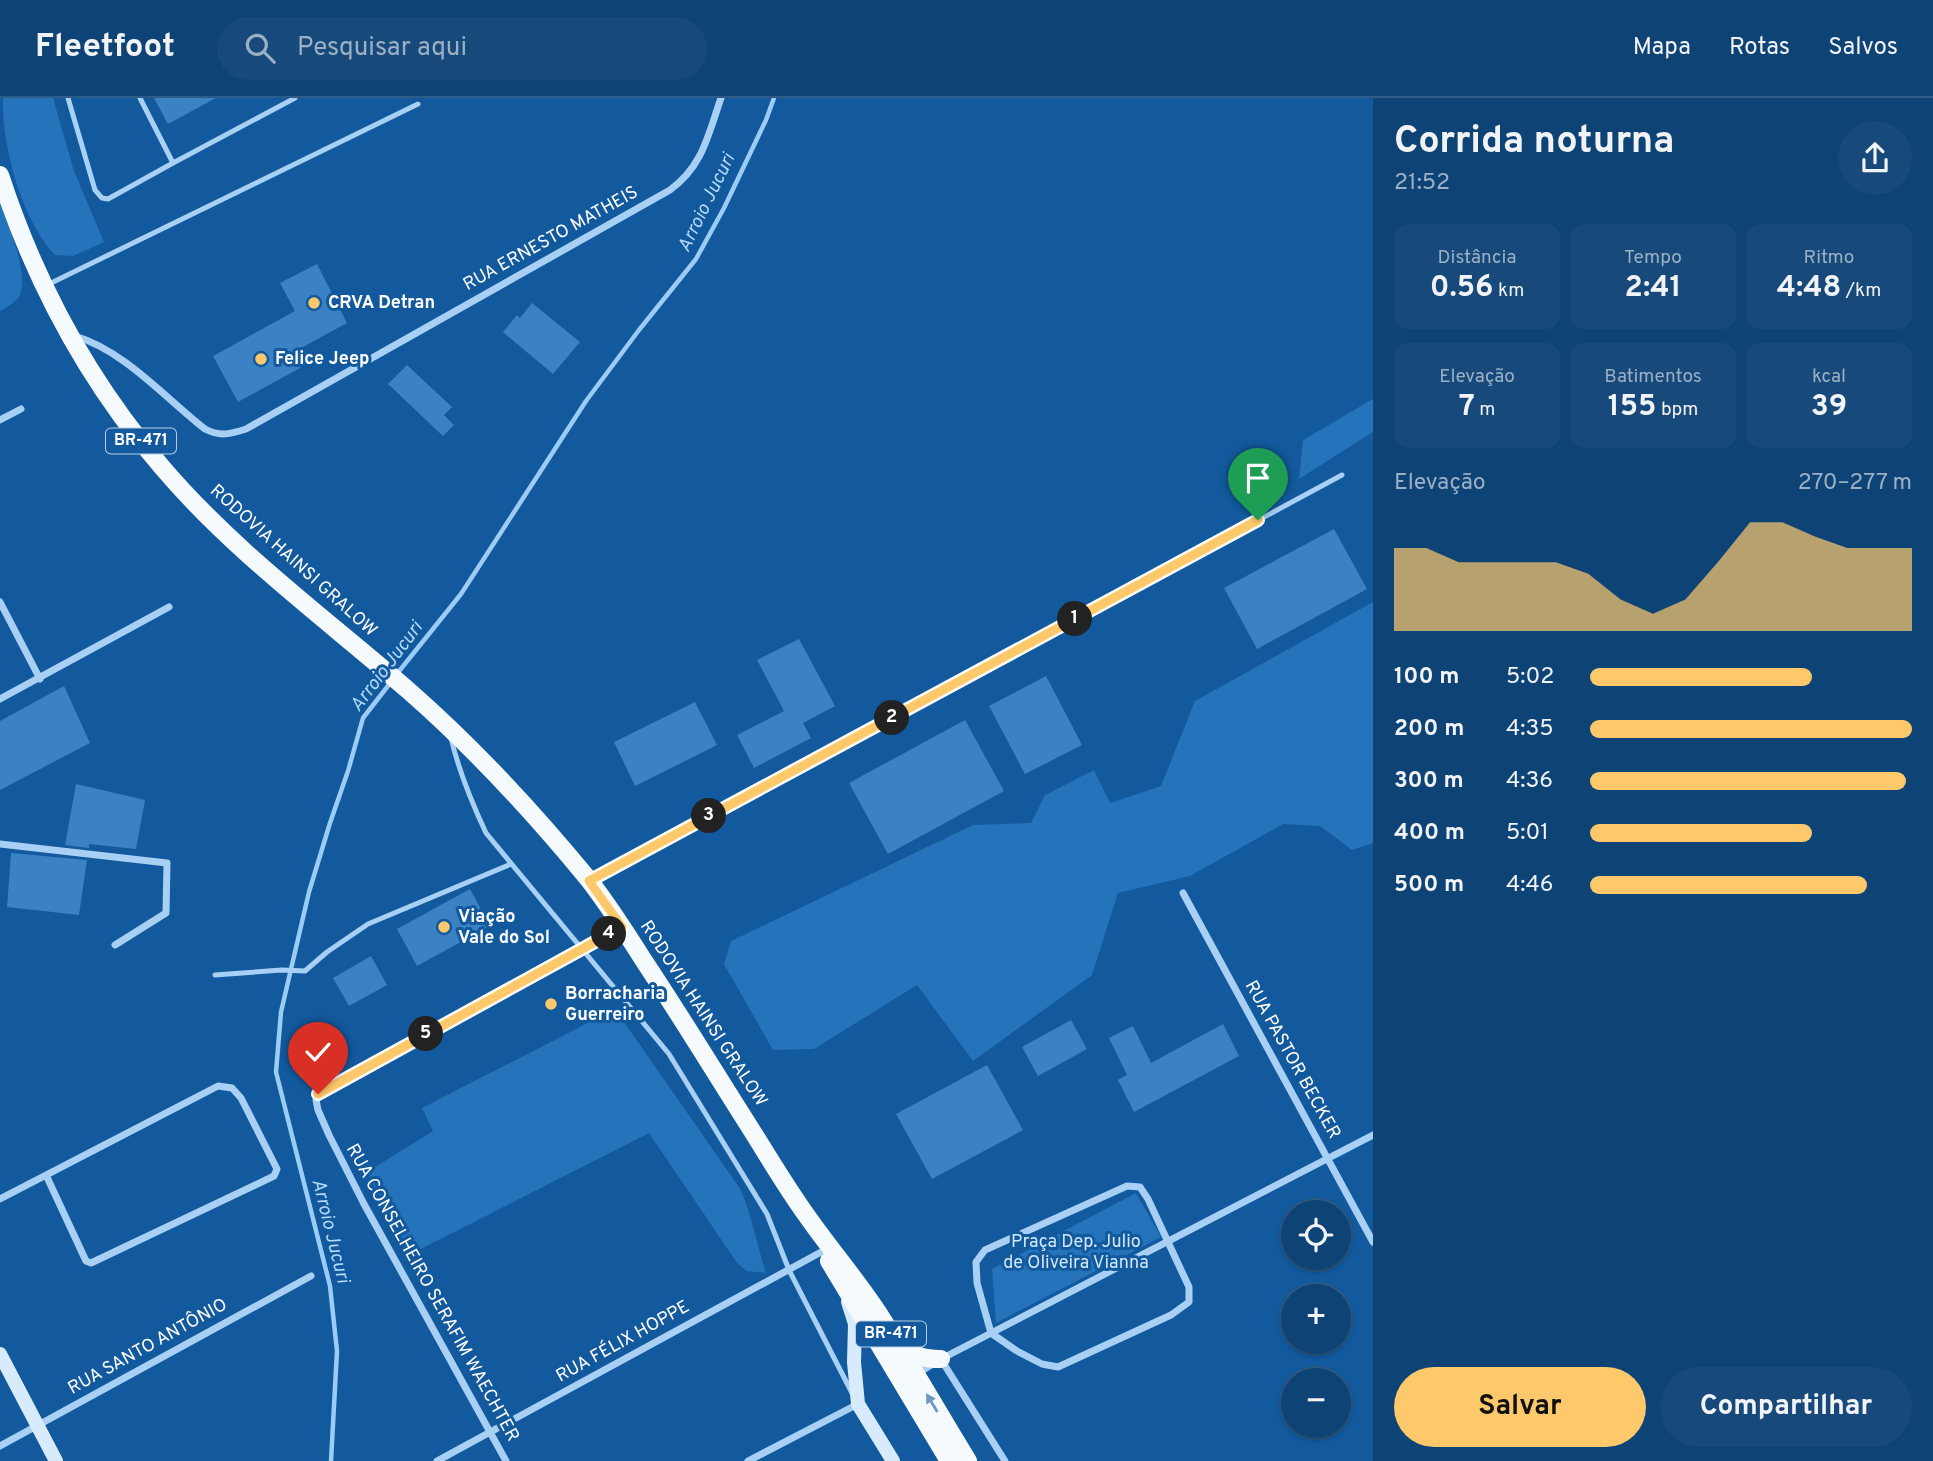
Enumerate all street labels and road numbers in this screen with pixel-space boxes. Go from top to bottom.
street label: RUA ERNESTO MATHEIS [460,181,642,297]
road number: BR-471 [106,428,176,454]
street label: RODOVIA HAINSI GRALOW [205,480,381,642]
street label: RODOVIA HAINSI GRALOW [634,917,772,1111]
street label: RUA PASTOR BECKER [1239,977,1345,1143]
street label: RUA CONSELHEIRO SERAFIM WAECHTER [340,1140,524,1446]
street label: RUA SANTO ANTÔNIO [63,1292,232,1400]
street label: RUA FÉLIX HOPPE [551,1294,694,1388]
road number: BR-471 [856,1322,926,1346]

